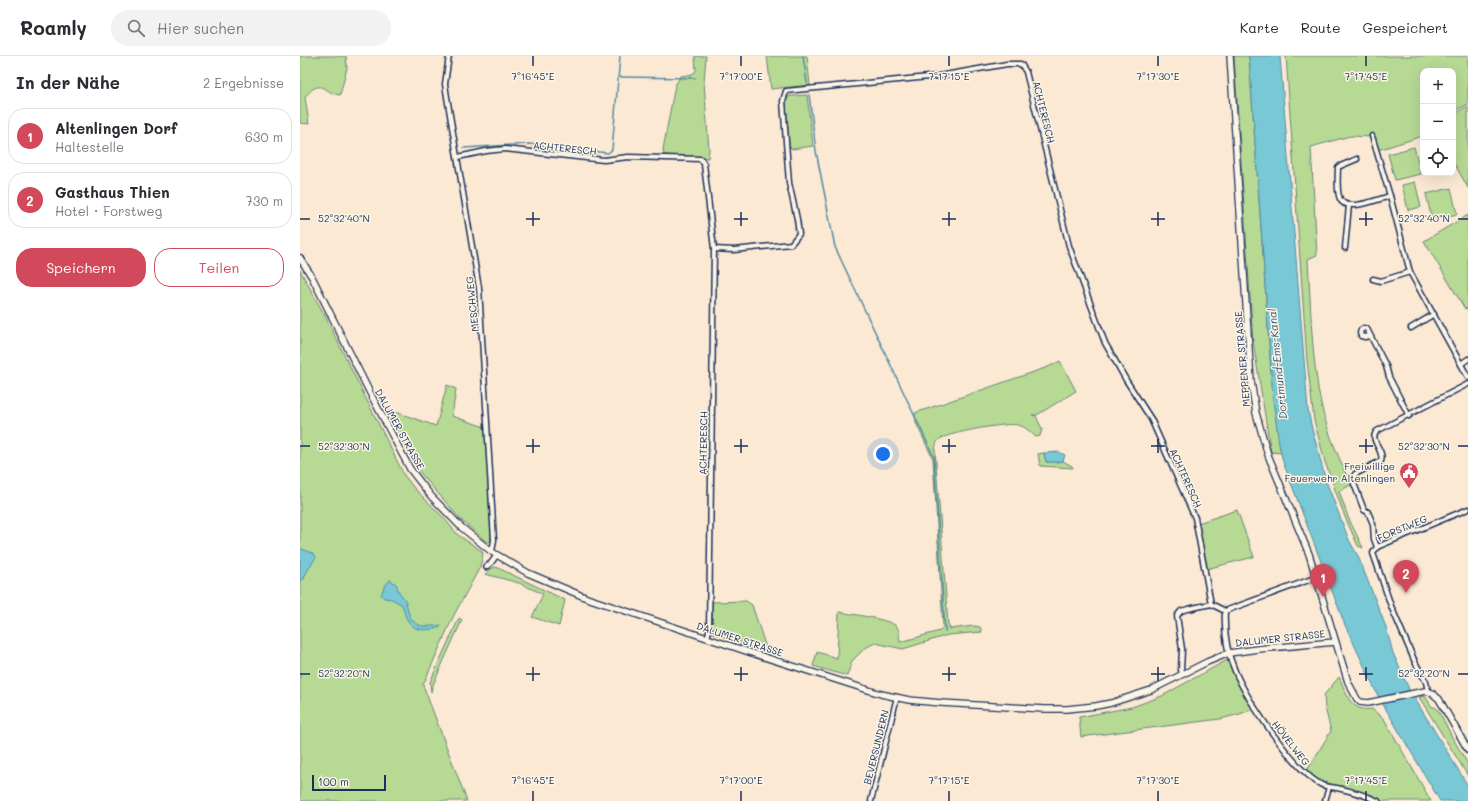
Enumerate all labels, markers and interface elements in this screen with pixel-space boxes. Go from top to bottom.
search box [111,10,391,46]
text: Roamly [20,15,87,40]
icon: search [125,17,147,39]
text: Hier suchen [157,18,244,38]
text: Karte [1240,18,1279,37]
text: Route [1301,18,1341,37]
text: Gespeichert [1363,18,1448,37]
map controls [1420,68,1456,176]
button: + [1420,68,1456,104]
text: 7°16'45"E [511,69,555,83]
text: 7°17'00"E [719,69,763,83]
text: 7°17'15"E [928,69,970,83]
text: 7°17'30"E [1137,69,1180,83]
text: 7°17'45"E [1345,69,1388,83]
text: In der Nähe [16,71,120,93]
text: 2 Ergebnisse [203,74,284,91]
street label: ACHTERESCH [1029,79,1059,145]
button: − [1420,104,1456,140]
text: Altenlingen Dorf [55,118,177,138]
text: 1 [27,128,33,145]
text: 630 m [245,128,283,145]
text: Haltestelle [55,138,124,155]
street label: ACHTERESCH [532,138,598,158]
button: locate [1420,140,1456,176]
text: Gasthaus Thien [55,182,170,202]
text: 2 [26,192,34,209]
text: 730 m [246,192,283,209]
text: Hotel · Forstweg [55,202,162,219]
text: 52°32'40"N [318,211,370,225]
text: 52°32'40"N [1398,211,1450,225]
button: Speichern [16,248,146,287]
button: Teilen [154,248,284,287]
street label: MESCHWEG [462,275,482,332]
water label: Dortmund-Ems-Kanal [1264,308,1290,420]
street label: MEPPENER STRASSE [1231,310,1253,407]
street label: DALUMER STRASSE [372,386,428,472]
street label: ACHTERESCH [695,411,711,475]
text: 52°32'30"N [318,439,370,453]
text: 52°32'30"N [1398,439,1450,453]
your location [873,444,893,464]
street label: ACHTERESCH [1167,446,1205,510]
place label: Freiwillige Feuerwehr Altenlingen [1285,459,1395,485]
public building icon: Freiwillige Feuerwehr Altenlingen [1398,461,1420,489]
street label: FORSTWEG [1375,511,1430,545]
pin: 2 [1393,560,1419,593]
pin: 1 [1310,564,1336,597]
street label: DALUMER STRASSE [695,618,785,660]
street label: DALUMER STRASSE [1234,626,1326,650]
text: 52°32'20"N [318,666,370,680]
text: 52°32'20"N [1398,666,1450,680]
street label: BEVERSUNDERN [860,708,892,786]
street label: HÖVELWEG [1269,717,1313,769]
scale bar [312,773,386,792]
text: 7°16'45"E [511,773,555,787]
text: 7°17'00"E [719,773,763,787]
text: 7°17'15"E [928,773,970,787]
text: 7°17'30"E [1137,773,1180,787]
text: 7°17'45"E [1345,773,1388,787]
text: 100 m [318,774,349,789]

